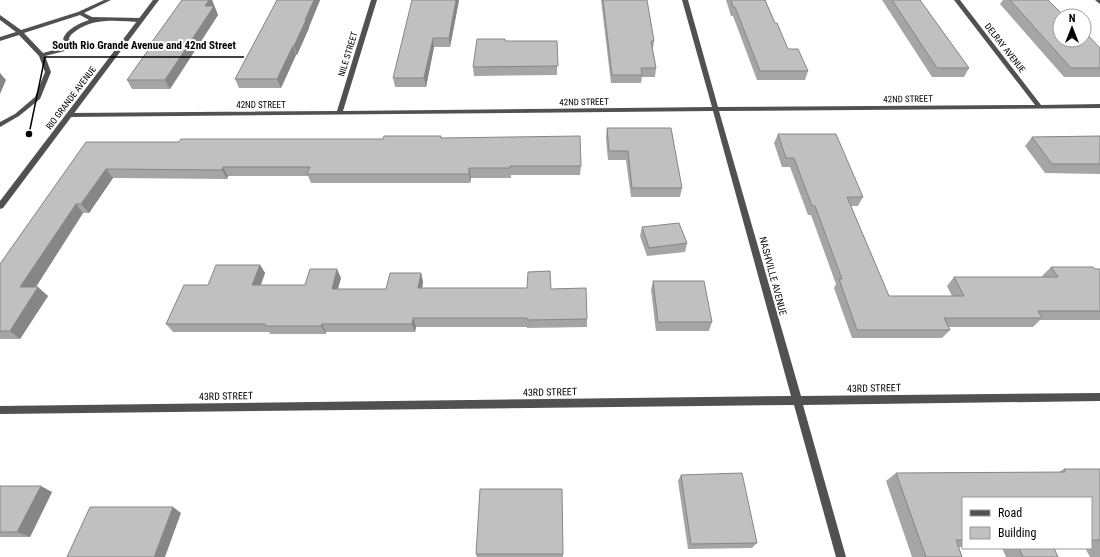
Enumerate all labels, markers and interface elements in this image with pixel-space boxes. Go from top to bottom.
north arrow [1052,8,1092,48]
text: N [1069,12,1076,25]
street label: DELRAY AVENUE [983,21,1028,75]
street label: NILE STREET [336,30,360,78]
callout: South Rio Grande Avenue and 42nd Street [45,34,244,57]
text: South Rio Grande Avenue and 42nd Street [52,39,236,52]
street label: RIO GRANDE AVENUE [44,64,98,132]
street label: 42ND STREET [883,94,933,104]
street label: 42ND STREET [559,97,609,107]
street label: 42ND STREET [236,100,286,110]
street label: NASHVILLE AVENUE [757,235,789,317]
street label: 43RD STREET [847,382,901,394]
street label: 43RD STREET [523,386,577,398]
street label: 43RD STREET [199,390,253,402]
legend [962,497,1092,549]
text: Road [998,506,1022,520]
text: Building [998,526,1036,540]

